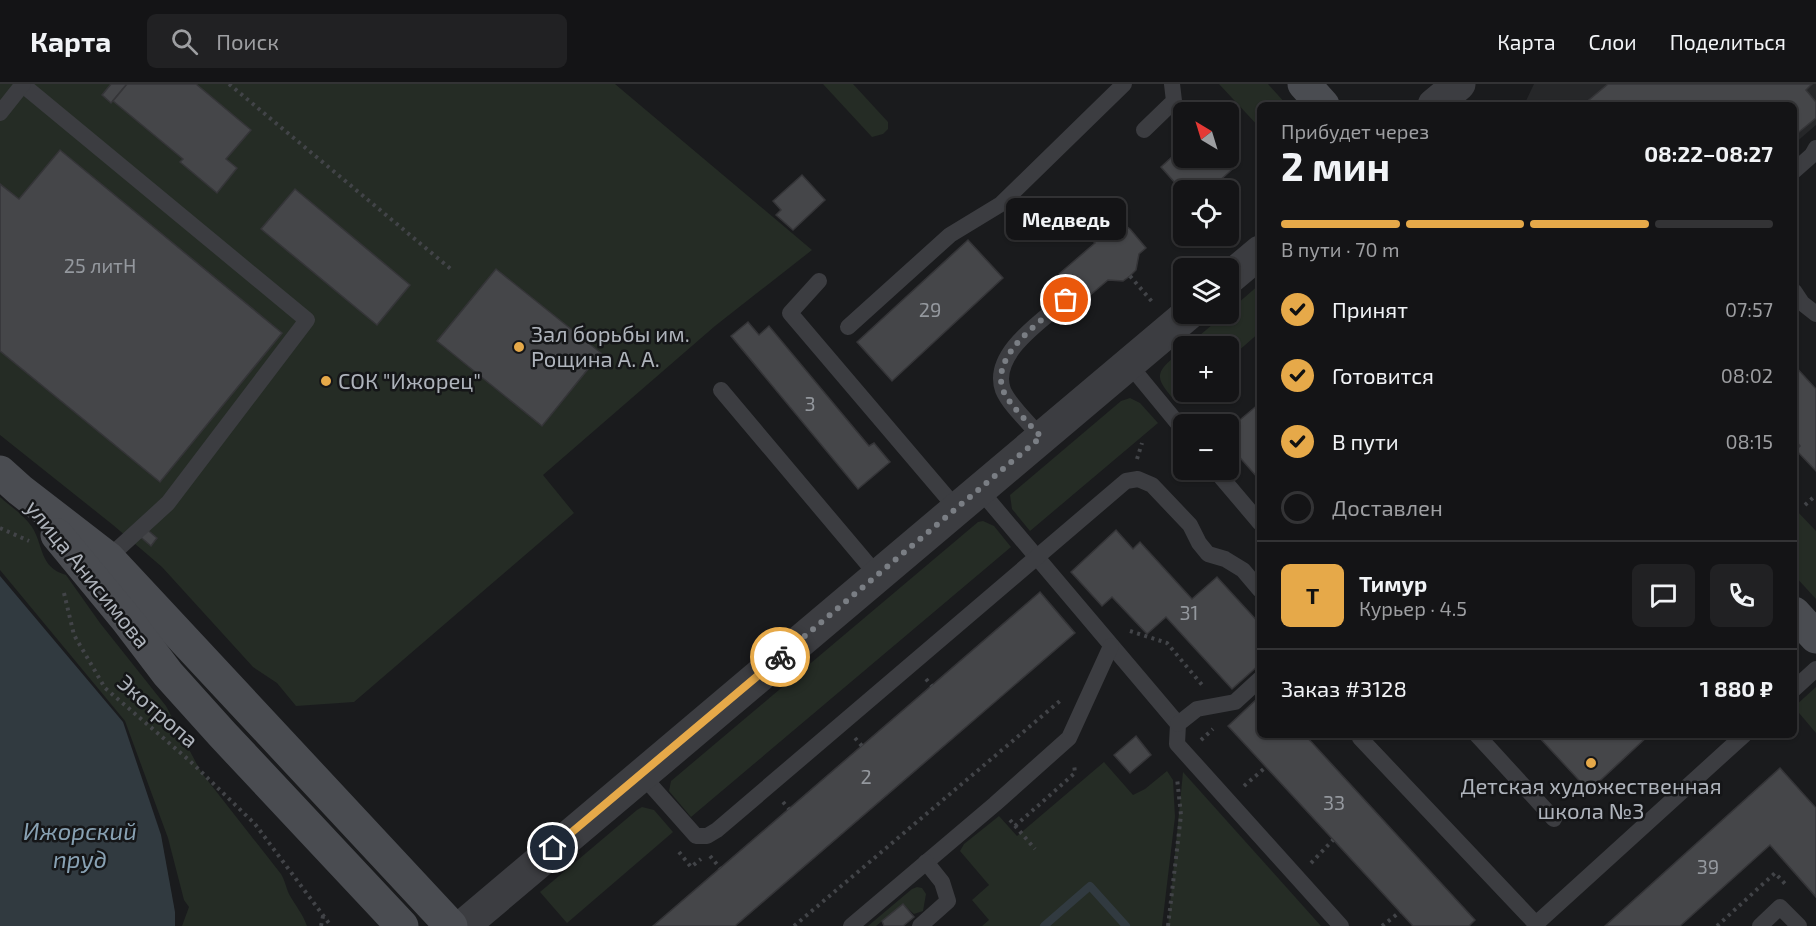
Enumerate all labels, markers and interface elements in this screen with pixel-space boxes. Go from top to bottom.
search box [147,14,567,68]
text: Карта [30,24,111,58]
icon: search [168,25,201,58]
text: Поиск [216,28,279,54]
text: Карта [1497,29,1556,54]
text: Слои [1589,29,1637,54]
text: Поделиться [1670,29,1786,54]
north arrow [1173,102,1239,168]
map controls [1173,102,1239,480]
text: Прибудет через [1281,119,1429,143]
text: 08:22–08:27 [1644,140,1773,166]
text: 2 мин [1281,142,1390,189]
button: locate [1173,180,1239,246]
callout: Медведь [1006,198,1126,240]
text: Медведь [1022,207,1110,231]
text: В пути · 70 m [1281,237,1399,261]
house number: 25 литН [64,253,136,277]
button: layers [1173,258,1239,324]
pin [1040,274,1091,325]
icon: bag [1049,283,1082,316]
icon: check [1281,293,1314,326]
text: Принят [1332,296,1408,322]
house number: 29 [919,297,941,321]
text: 07:57 [1725,297,1773,321]
place label: Зал борьбы им. Рощина А. А. [531,320,690,371]
button: + [1173,336,1239,402]
marker: Зал борьбы им. Рощина А. А. [512,340,526,354]
icon: check [1281,359,1314,392]
text: Готовится [1332,362,1434,388]
text: 08:02 [1721,363,1773,387]
place label: СОК "Ижорец" [338,367,481,393]
marker: СОК "Ижорец" [319,374,333,388]
house number: 3 [804,391,816,415]
button: − [1173,414,1239,480]
icon: check [1281,425,1314,458]
text: В пути [1332,428,1399,454]
text: 08:15 [1725,429,1773,453]
street label: улица Анисимова [20,494,156,653]
text: Доставлен [1332,494,1443,520]
button: chat [1632,564,1695,627]
button: phone [1710,564,1773,627]
text: Тимур [1359,570,1427,596]
text: Т [1306,582,1319,608]
text: Курьер · 4.5 [1359,596,1467,620]
house number: 31 [1179,600,1199,624]
courier [750,627,810,687]
icon: bike [764,641,797,674]
street label: Экотропа [113,668,204,752]
text: Заказ #3128 [1281,675,1407,701]
text: 1 880 ₽ [1700,675,1773,701]
marker: Детская художественная школа №3 [1584,756,1598,770]
house number: 2 [860,764,872,788]
place label: Детская художественная школа №3 [1460,772,1722,823]
house number: 33 [1323,790,1345,814]
water label: Ижорский пруд [23,816,137,873]
pin [527,822,578,873]
icon: home [536,831,569,864]
house number: 39 [1697,854,1719,878]

